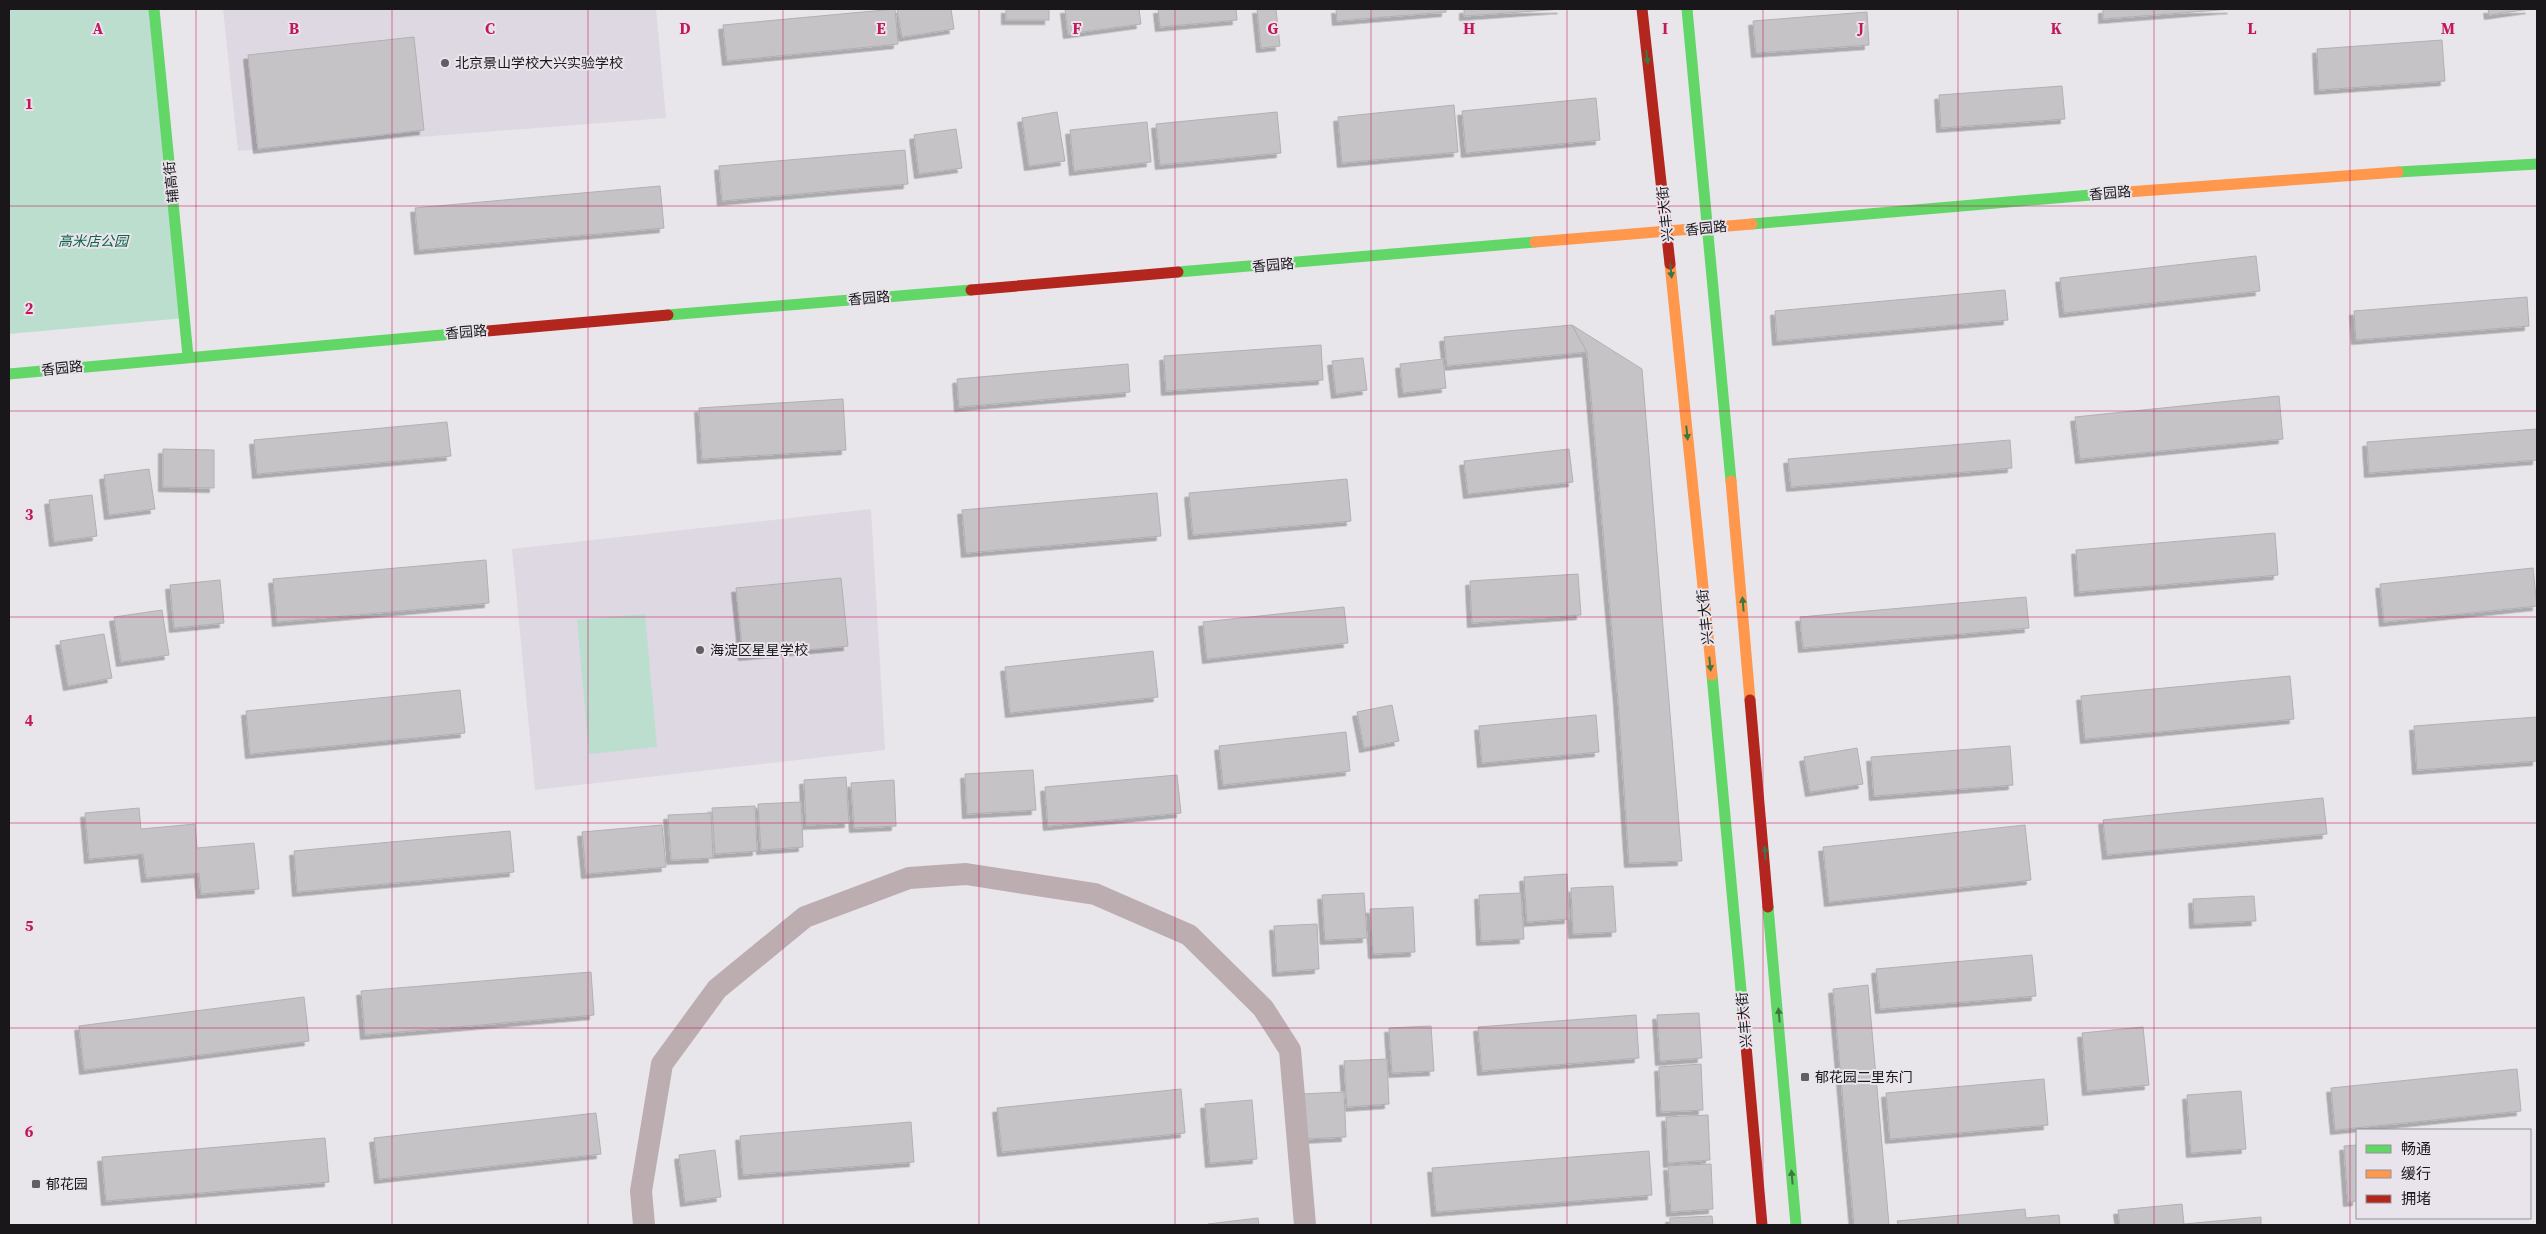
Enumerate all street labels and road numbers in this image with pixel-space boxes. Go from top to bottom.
street label: 辅高街 [159,160,183,204]
street label: 香园路 [2088,181,2132,205]
street label: 兴丰大街 [1652,185,1678,243]
street label: 香园路 [1684,216,1728,240]
street label: 香园路 [1251,253,1295,277]
street label: 香园路 [847,286,891,310]
street label: 香园路 [444,320,488,344]
street label: 香园路 [40,356,84,380]
street label: 兴丰大街 [1692,588,1718,646]
street label: 兴丰大街 [1732,991,1756,1049]

